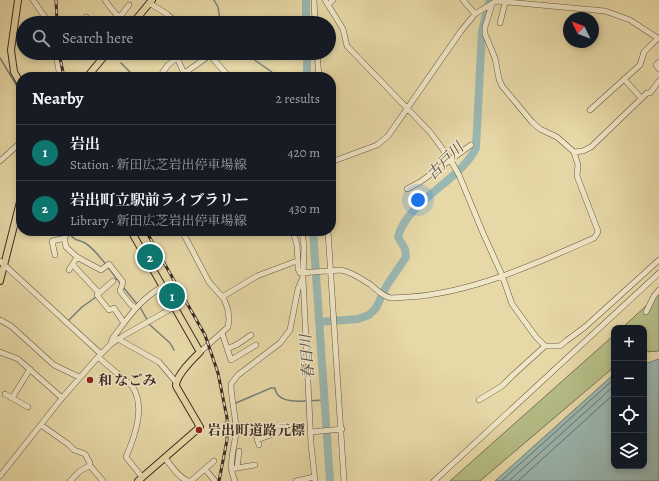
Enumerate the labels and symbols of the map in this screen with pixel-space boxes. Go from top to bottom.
north arrow [563,12,599,48]
water label: 古戸川 [422,137,469,184]
your location [408,190,428,210]
pin: 2 [137,242,163,272]
pin: 1 [159,281,185,311]
water label: 春日川 [295,332,319,380]
place label: 和 なごみ [98,371,156,390]
marker: 和 なごみ [85,375,95,385]
place label: 岩出町道路元標 [207,421,305,440]
marker: 岩出町道路元標 [194,425,204,435]

